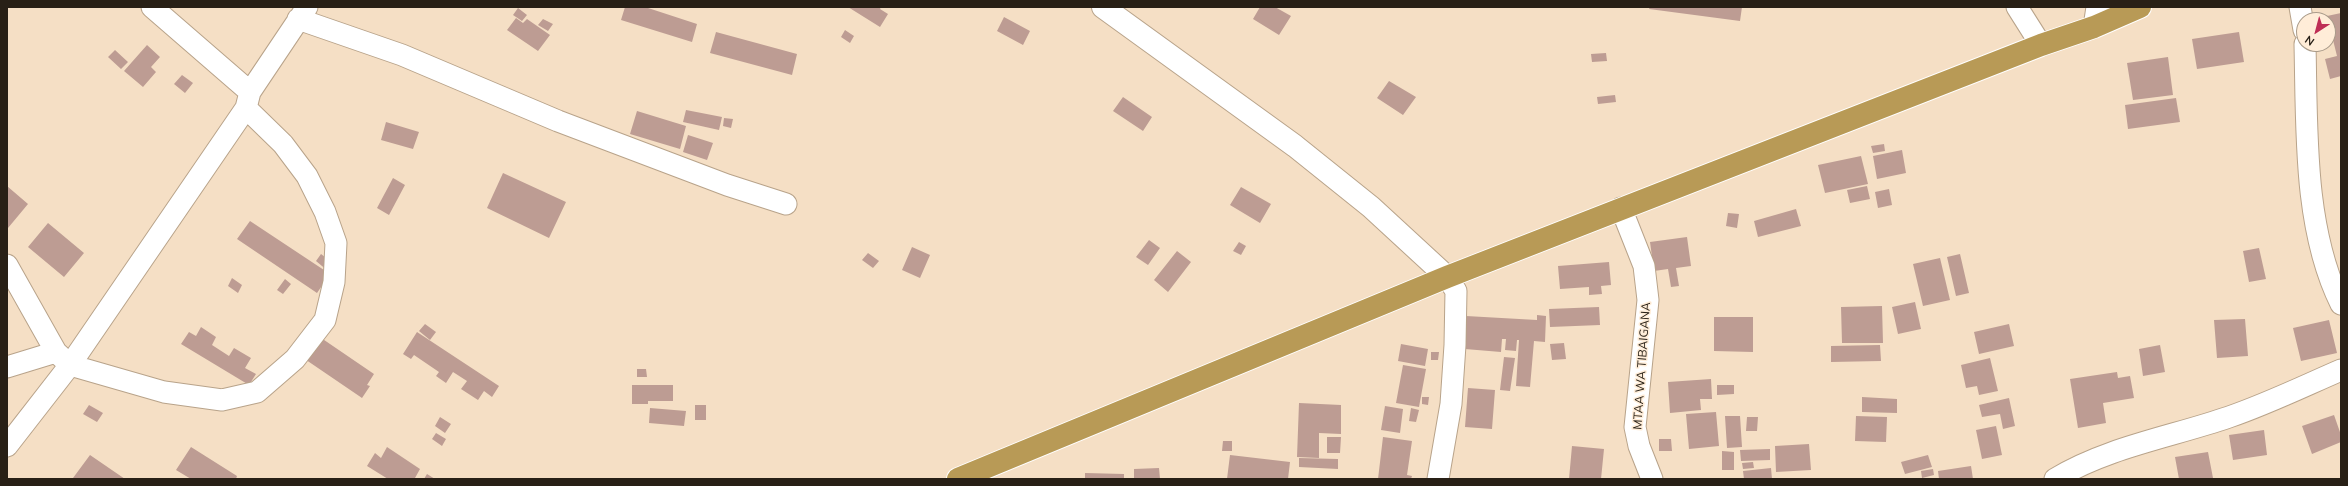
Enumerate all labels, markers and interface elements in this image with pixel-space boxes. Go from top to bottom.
north arrow [2296,12,2336,52]
text: N [2302,33,2317,49]
street label: MTAA WA TIBAIGANA [1630,302,1654,430]

